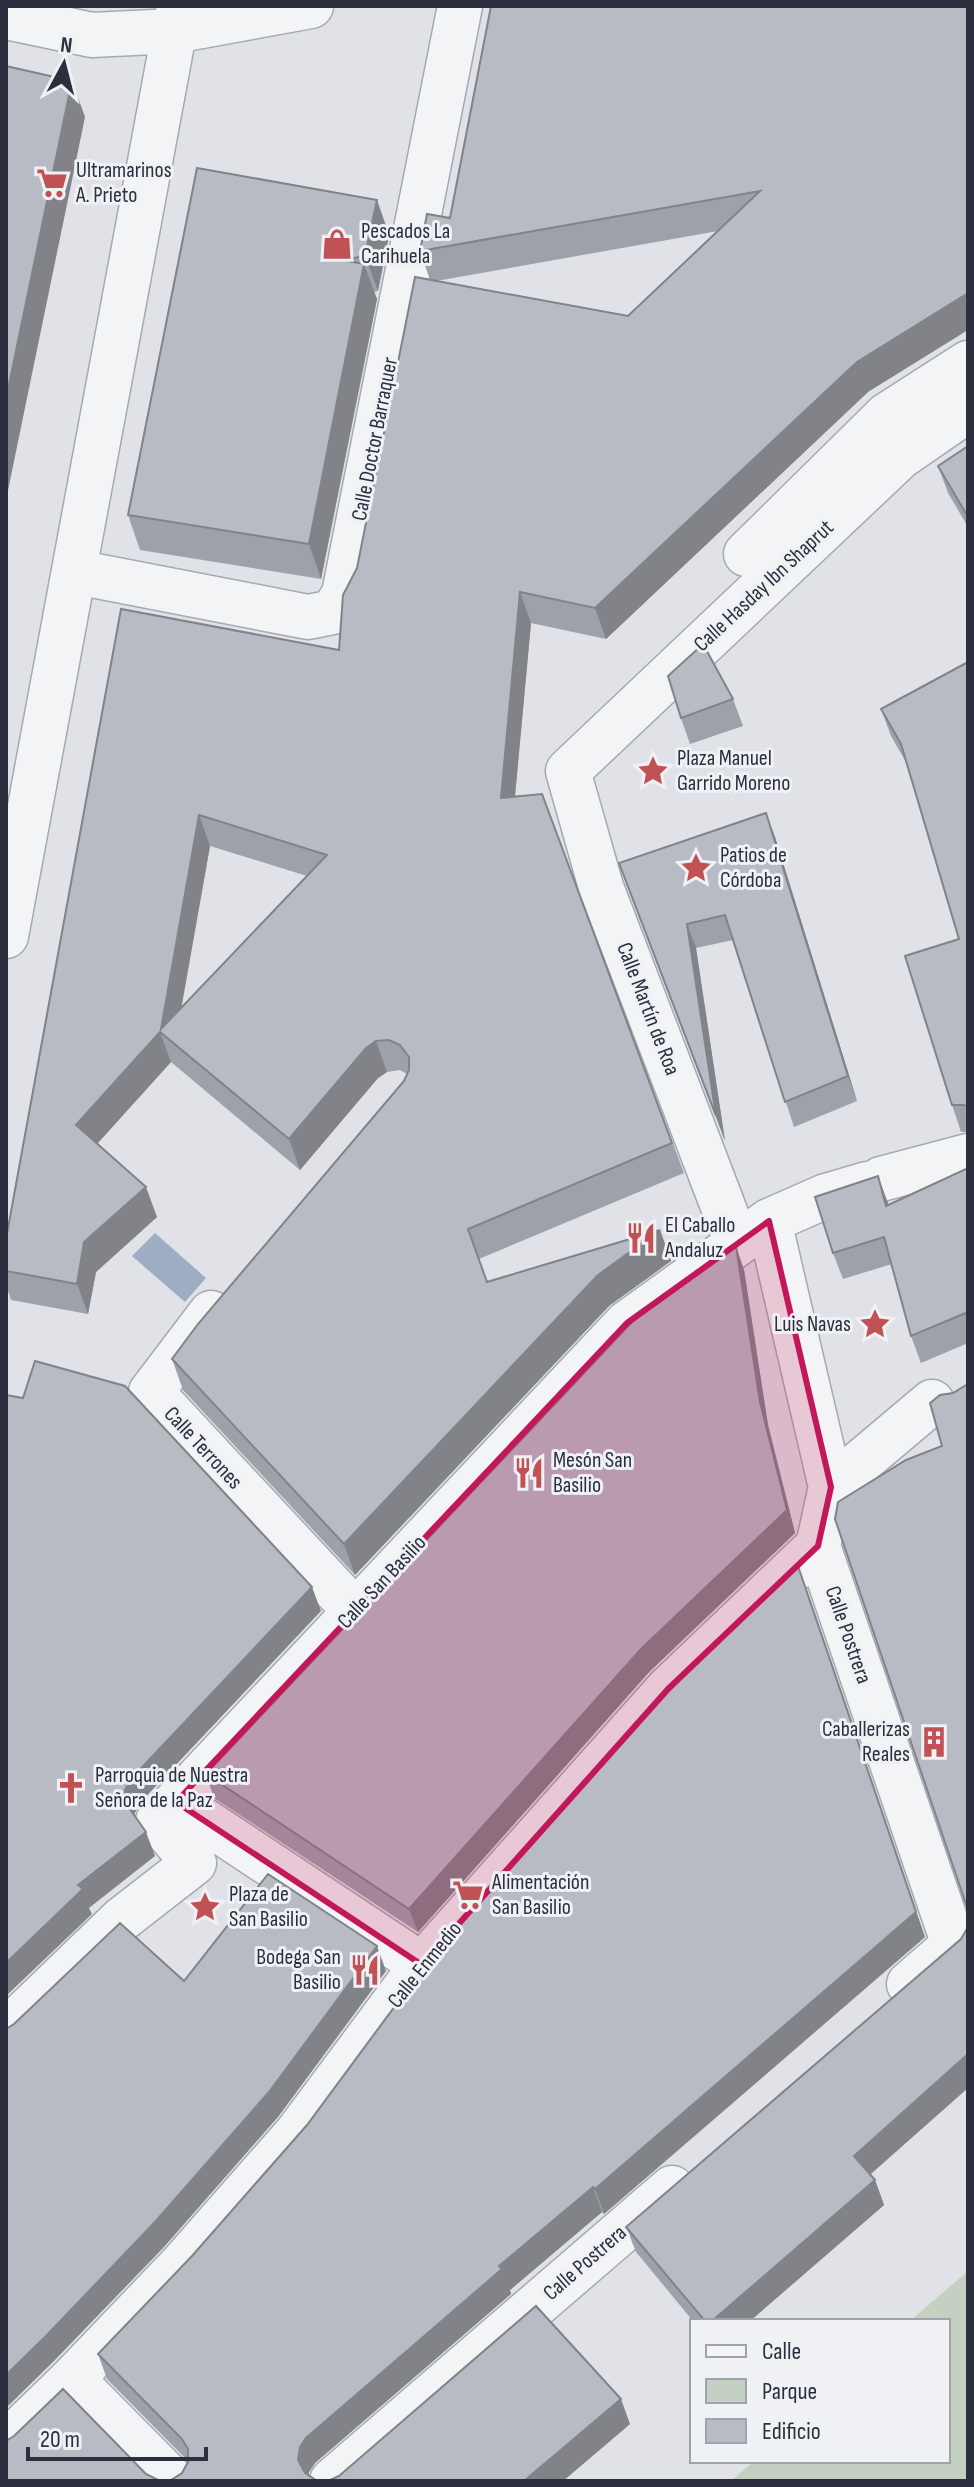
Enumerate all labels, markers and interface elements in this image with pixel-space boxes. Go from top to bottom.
north arrow [24,24,104,104]
text: N [59,32,74,60]
place label: Ultramarinos A. Prieto [75,157,172,209]
supermarket icon: Ultramarinos A. Prieto [35,166,69,200]
place label: Pescados La Carihuela [361,218,450,270]
shop icon: Pescados La Carihuela [320,227,354,261]
street label: Calle Doctor Barraquer [346,355,404,523]
street label: Calle Hasday Ibn Shaprut [688,514,840,658]
place label: Plaza Manuel Garrido Moreno [677,745,790,797]
place icon: Plaza Manuel Garrido Moreno [636,754,670,788]
place label: Patios de Córdoba [720,842,787,894]
place icon: Patios de Córdoba [679,851,713,885]
street label: Calle Martín de Roa [610,939,686,1079]
place label: El Caballo Andaluz [664,1212,735,1264]
restaurant icon: El Caballo Andaluz [624,1221,658,1255]
place icon: Luis Navas [858,1307,892,1341]
place label: Luis Navas [774,1311,851,1338]
street label: Calle Terrones [158,1401,248,1495]
place label: Mesón San Basilio [553,1447,632,1499]
restaurant icon: Mesón San Basilio [512,1456,546,1490]
street label: Calle San Basilio [332,1530,432,1634]
street label: Calle Postrera [819,1583,877,1687]
place label: Caballerizas Reales [822,1716,910,1768]
building icon: Caballerizas Reales [917,1725,951,1759]
place label: Parroquia de Nuestra Señora de la Paz [95,1762,248,1814]
church icon: Parroquia de Nuestra Señora de la Paz [54,1771,88,1805]
place label: Alimentación San Basilio [491,1869,589,1921]
supermarket icon: Alimentación San Basilio [451,1878,485,1912]
place label: Plaza de San Basilio [229,1881,308,1933]
place icon: Plaza de San Basilio [188,1890,222,1924]
street label: Calle Enmedio [382,1916,468,2014]
place label: Bodega San Basilio [256,1944,341,1996]
restaurant icon: Bodega San Basilio [348,1953,382,1987]
street label: Calle Postrera [538,2219,632,2307]
legend [690,2319,950,2463]
text: Calle [762,2337,801,2366]
text: Parque [762,2377,817,2406]
scale bar [28,2411,206,2461]
text: Edificio [762,2417,821,2446]
text: 20 m [40,2425,80,2454]

